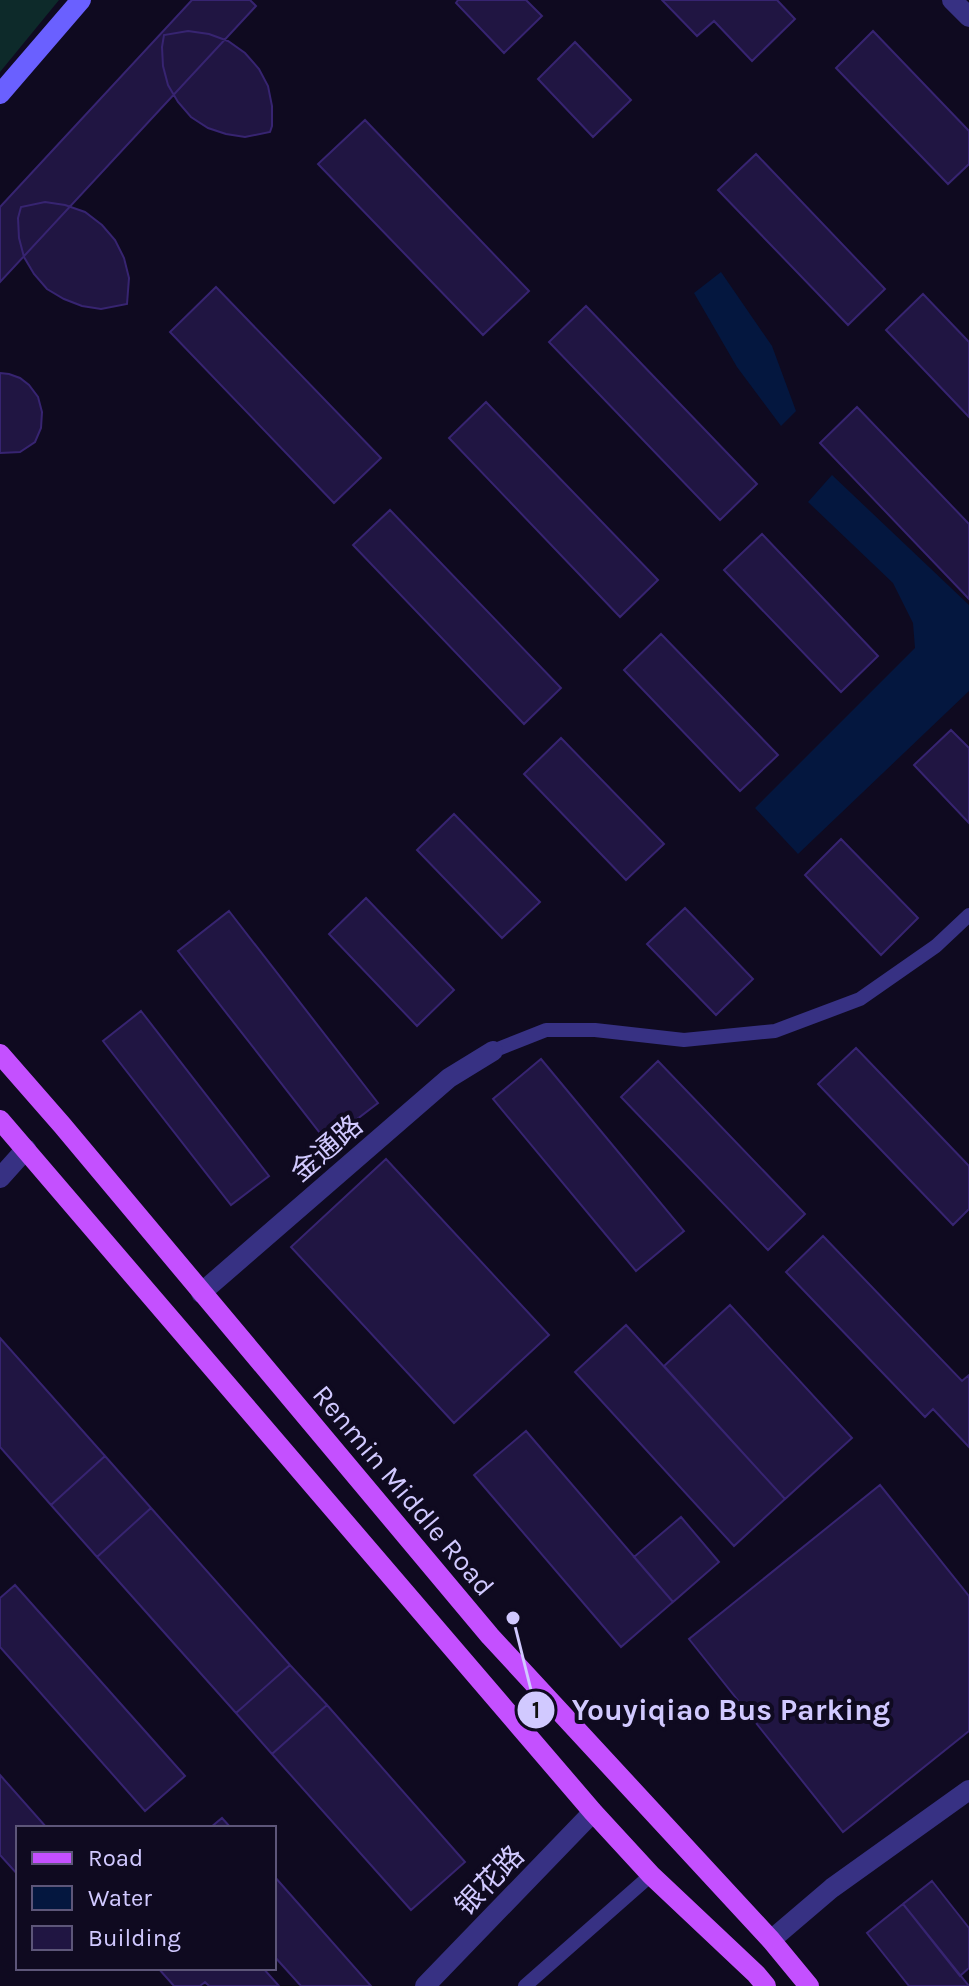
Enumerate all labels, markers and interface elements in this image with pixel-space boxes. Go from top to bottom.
street label: 金通路 [284,1108,369,1188]
street label: Renmin Middle Road [306,1378,501,1602]
callout: Youyiqiao Bus Parking [516,1683,906,1737]
text: Youyiqiao Bus Parking [572,1692,890,1728]
text: 1 [532,1696,540,1724]
legend [16,1826,276,1970]
street label: 银花路 [448,1839,530,1922]
text: Road [88,1844,143,1872]
text: Water [88,1884,152,1912]
text: Building [88,1924,181,1952]

